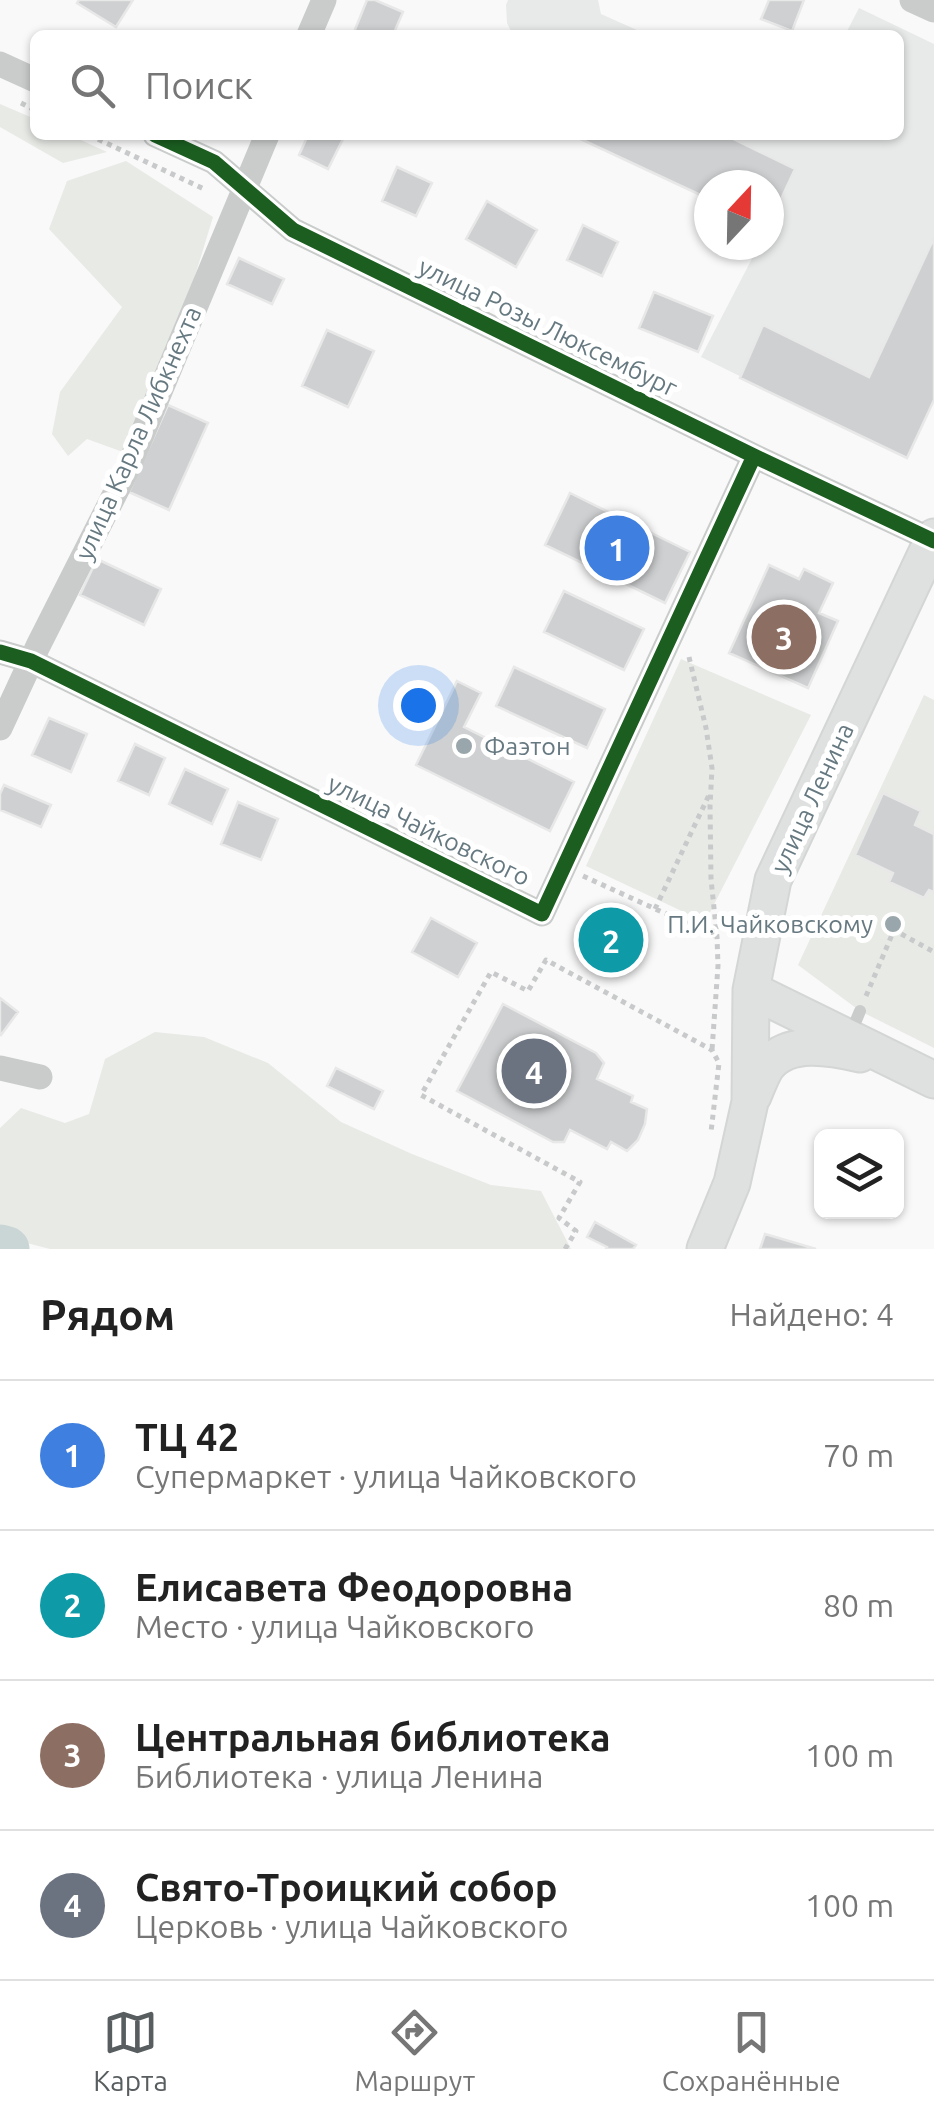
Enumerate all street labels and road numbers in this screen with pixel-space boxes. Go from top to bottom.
street label: улица Розы Люксембург [414,252,682,402]
street label: улица Карла Либкнехта [69,302,207,564]
street label: улица Ленина [765,719,859,877]
street label: улица Чайковского [323,769,535,891]

